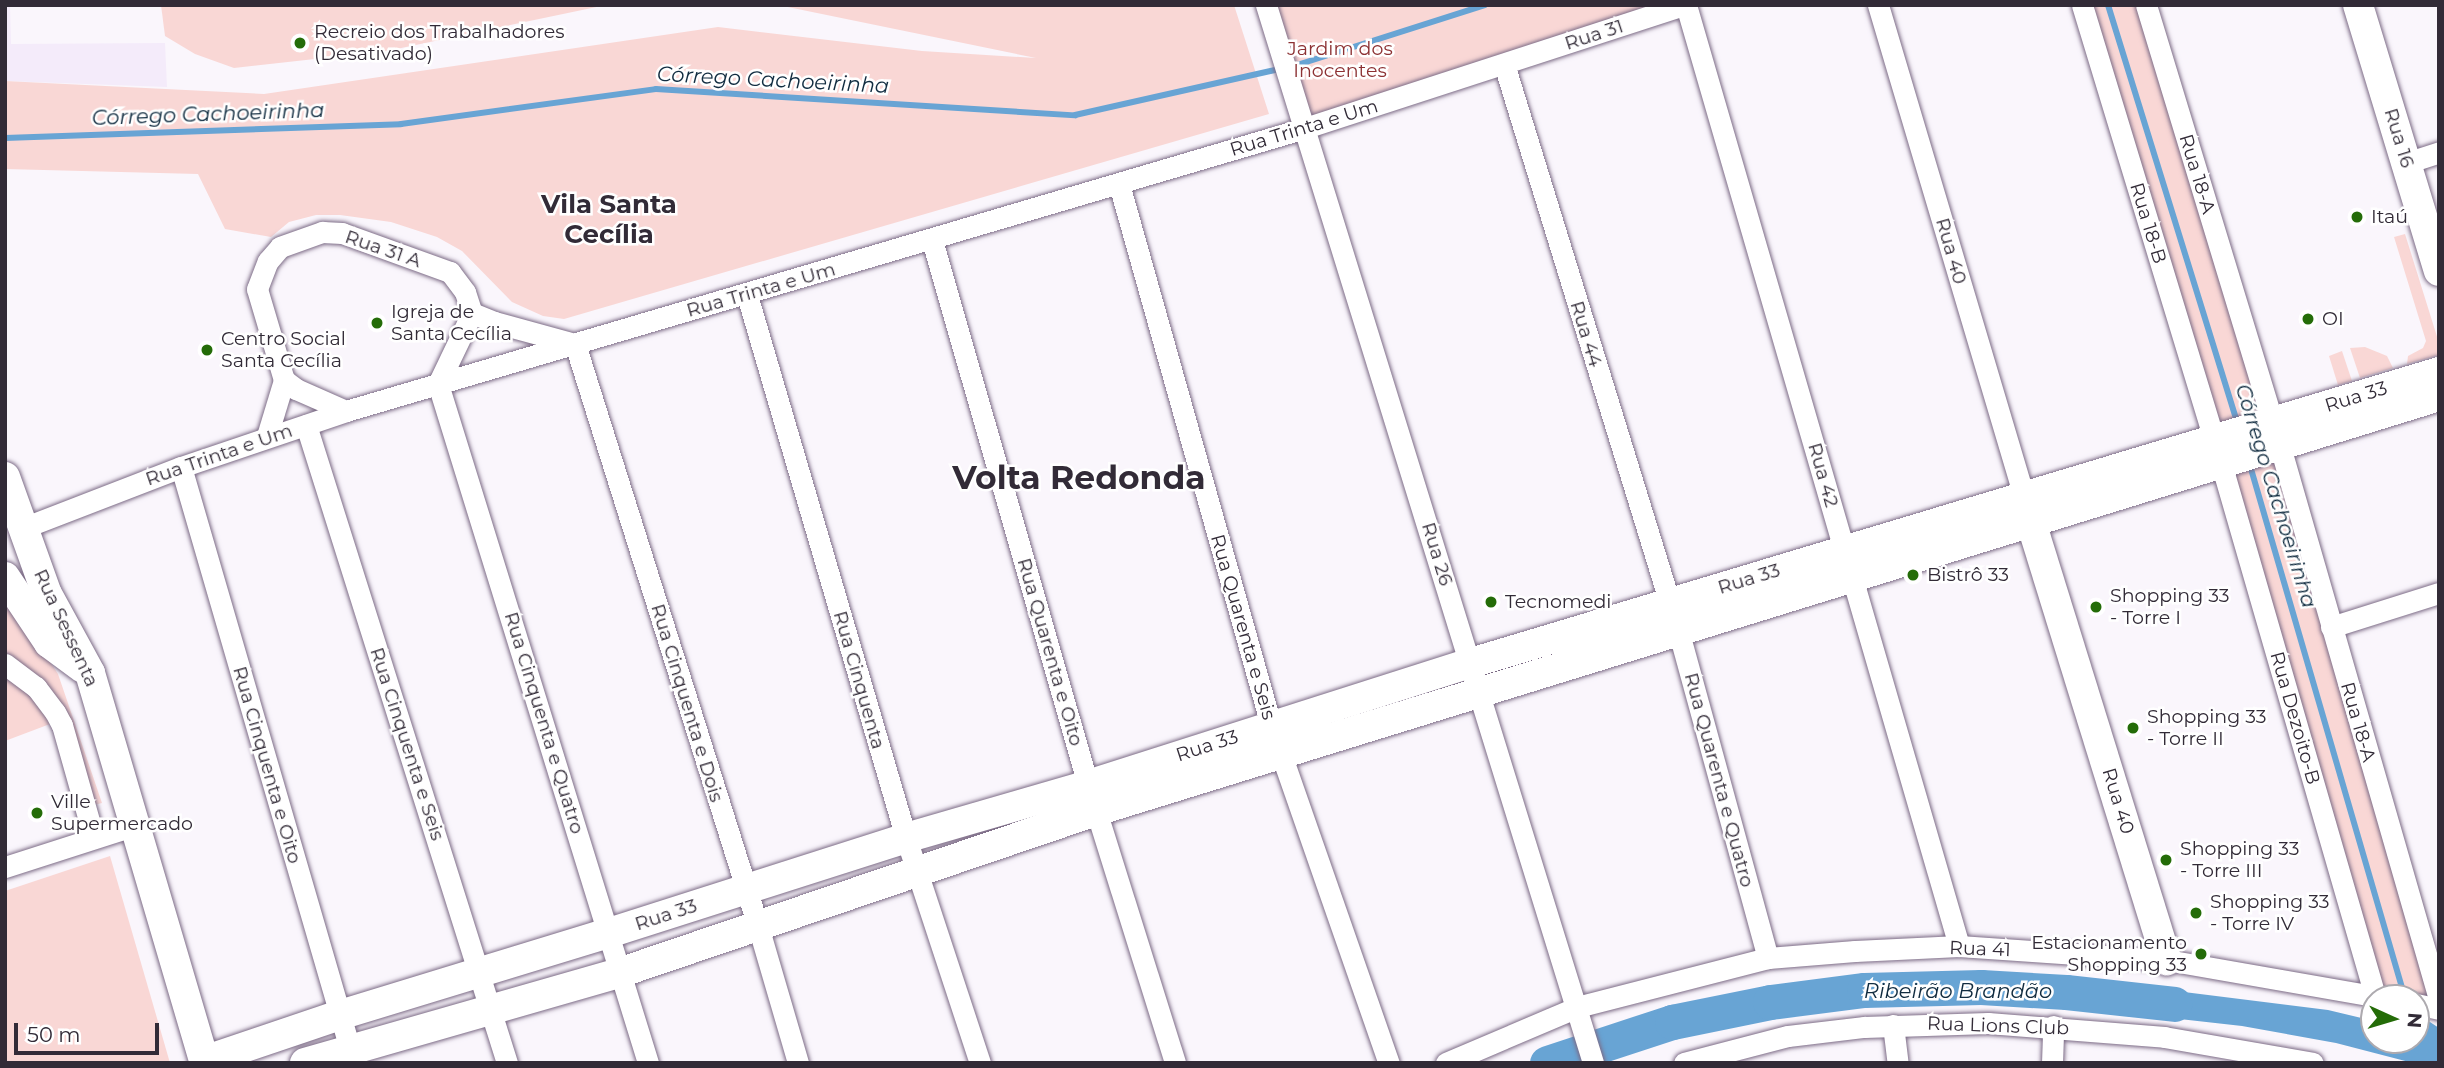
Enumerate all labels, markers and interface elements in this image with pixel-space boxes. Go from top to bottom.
street label: Rua 31 [1562,15,1626,55]
place label: Recreio dos Trabalhadores (Desativado) [314,21,565,65]
marker: Recreio dos Trabalhadores (Desativado) [292,35,308,51]
park label: Jardim dos Inocentes [1287,38,1393,82]
water label: Córrego Cachoeirinha [656,61,890,99]
street label: Rua Trinta e Um [1227,95,1381,161]
water label: Córrego Cachoeirinha [91,97,325,131]
street label: Rua 16 [2379,105,2419,171]
street label: Rua 18-A [2174,131,2220,217]
street label: Rua 18-B [2125,180,2171,266]
district label: Vila Santa Cecília [541,189,677,250]
place label: Itaú [2371,206,2408,228]
marker: Itaú [2349,209,2365,225]
street label: Rua 40 [1931,215,1971,287]
street label: Rua 31 A [342,225,424,273]
street label: Rua Trinta e Um [684,258,838,322]
street label: Rua 44 [1565,298,1607,370]
place label: Igreja de Santa Cecília [391,301,512,345]
place label: OI [2322,308,2344,330]
marker: OI [2300,311,2316,327]
marker: Igreja de Santa Cecília [369,315,385,331]
place label: Centro Social Santa Cecília [221,328,346,372]
marker: Centro Social Santa Cecília [199,342,215,358]
street label: Rua 33 [2322,377,2390,417]
water label: Córrego Cachoeirinha [2230,381,2322,611]
street label: Rua Trinta e Um [143,419,295,491]
street label: Rua 42 [1803,440,1843,510]
district label: Volta Redonda [952,458,1206,498]
street label: Rua 26 [1417,520,1457,588]
street label: Rua Quarenta e Seis [1206,532,1280,722]
street label: Rua Quarenta e Oito [1012,555,1088,749]
street label: Rua 33 [1715,559,1783,599]
place label: Bistrô 33 [1927,564,2009,586]
street label: Rua Sessenta [29,566,103,690]
marker: Bistrô 33 [1905,567,1921,583]
place label: Shopping 33 - Torre I [2110,585,2229,629]
place label: Tecnomedi [1505,591,1611,613]
marker: Tecnomedi [1483,594,1499,610]
marker: Shopping 33 - Torre I [2088,599,2104,615]
street label: Rua Cinquenta e Dois [646,601,728,805]
street label: Rua Cinquenta [828,608,890,752]
street label: Rua Cinquenta e Quatro [499,609,589,837]
street label: Rua Cinquenta e Seis [365,645,449,843]
street label: Rua Dezoito-B [2265,649,2325,787]
street label: Rua Cinquenta e Oito [228,664,306,866]
street label: Rua Quarenta e Quatro [1679,670,1759,890]
street label: Rua 18-A [2336,679,2380,765]
place label: Shopping 33 - Torre II [2147,706,2266,750]
marker: Shopping 33 - Torre II [2125,720,2141,736]
street label: Rua 33 [1173,725,1241,767]
street label: Rua 40 [2097,765,2139,837]
place label: Ville Supermercado [51,791,193,835]
marker: Ville Supermercado [29,805,45,821]
place label: Shopping 33 - Torre III [2180,838,2299,882]
marker: Shopping 33 - Torre III [2158,852,2174,868]
place label: Shopping 33 - Torre IV [2210,891,2329,935]
street label: Rua 33 [632,894,700,936]
marker: Shopping 33 - Torre IV [2188,905,2204,921]
place label: Estacionamento Shopping 33 [2031,932,2187,976]
street label: Rua 41 [1949,937,2011,961]
marker: Estacionamento Shopping 33 [2193,946,2209,962]
water label: Ribeirão Brandão [1864,978,2052,1004]
north arrow [2360,984,2430,1054]
scale bar [18,1009,163,1052]
street label: Rua Lions Club [1927,1012,2069,1040]
text: N [2402,1012,2426,1029]
text: 50 m [27,1022,81,1047]

